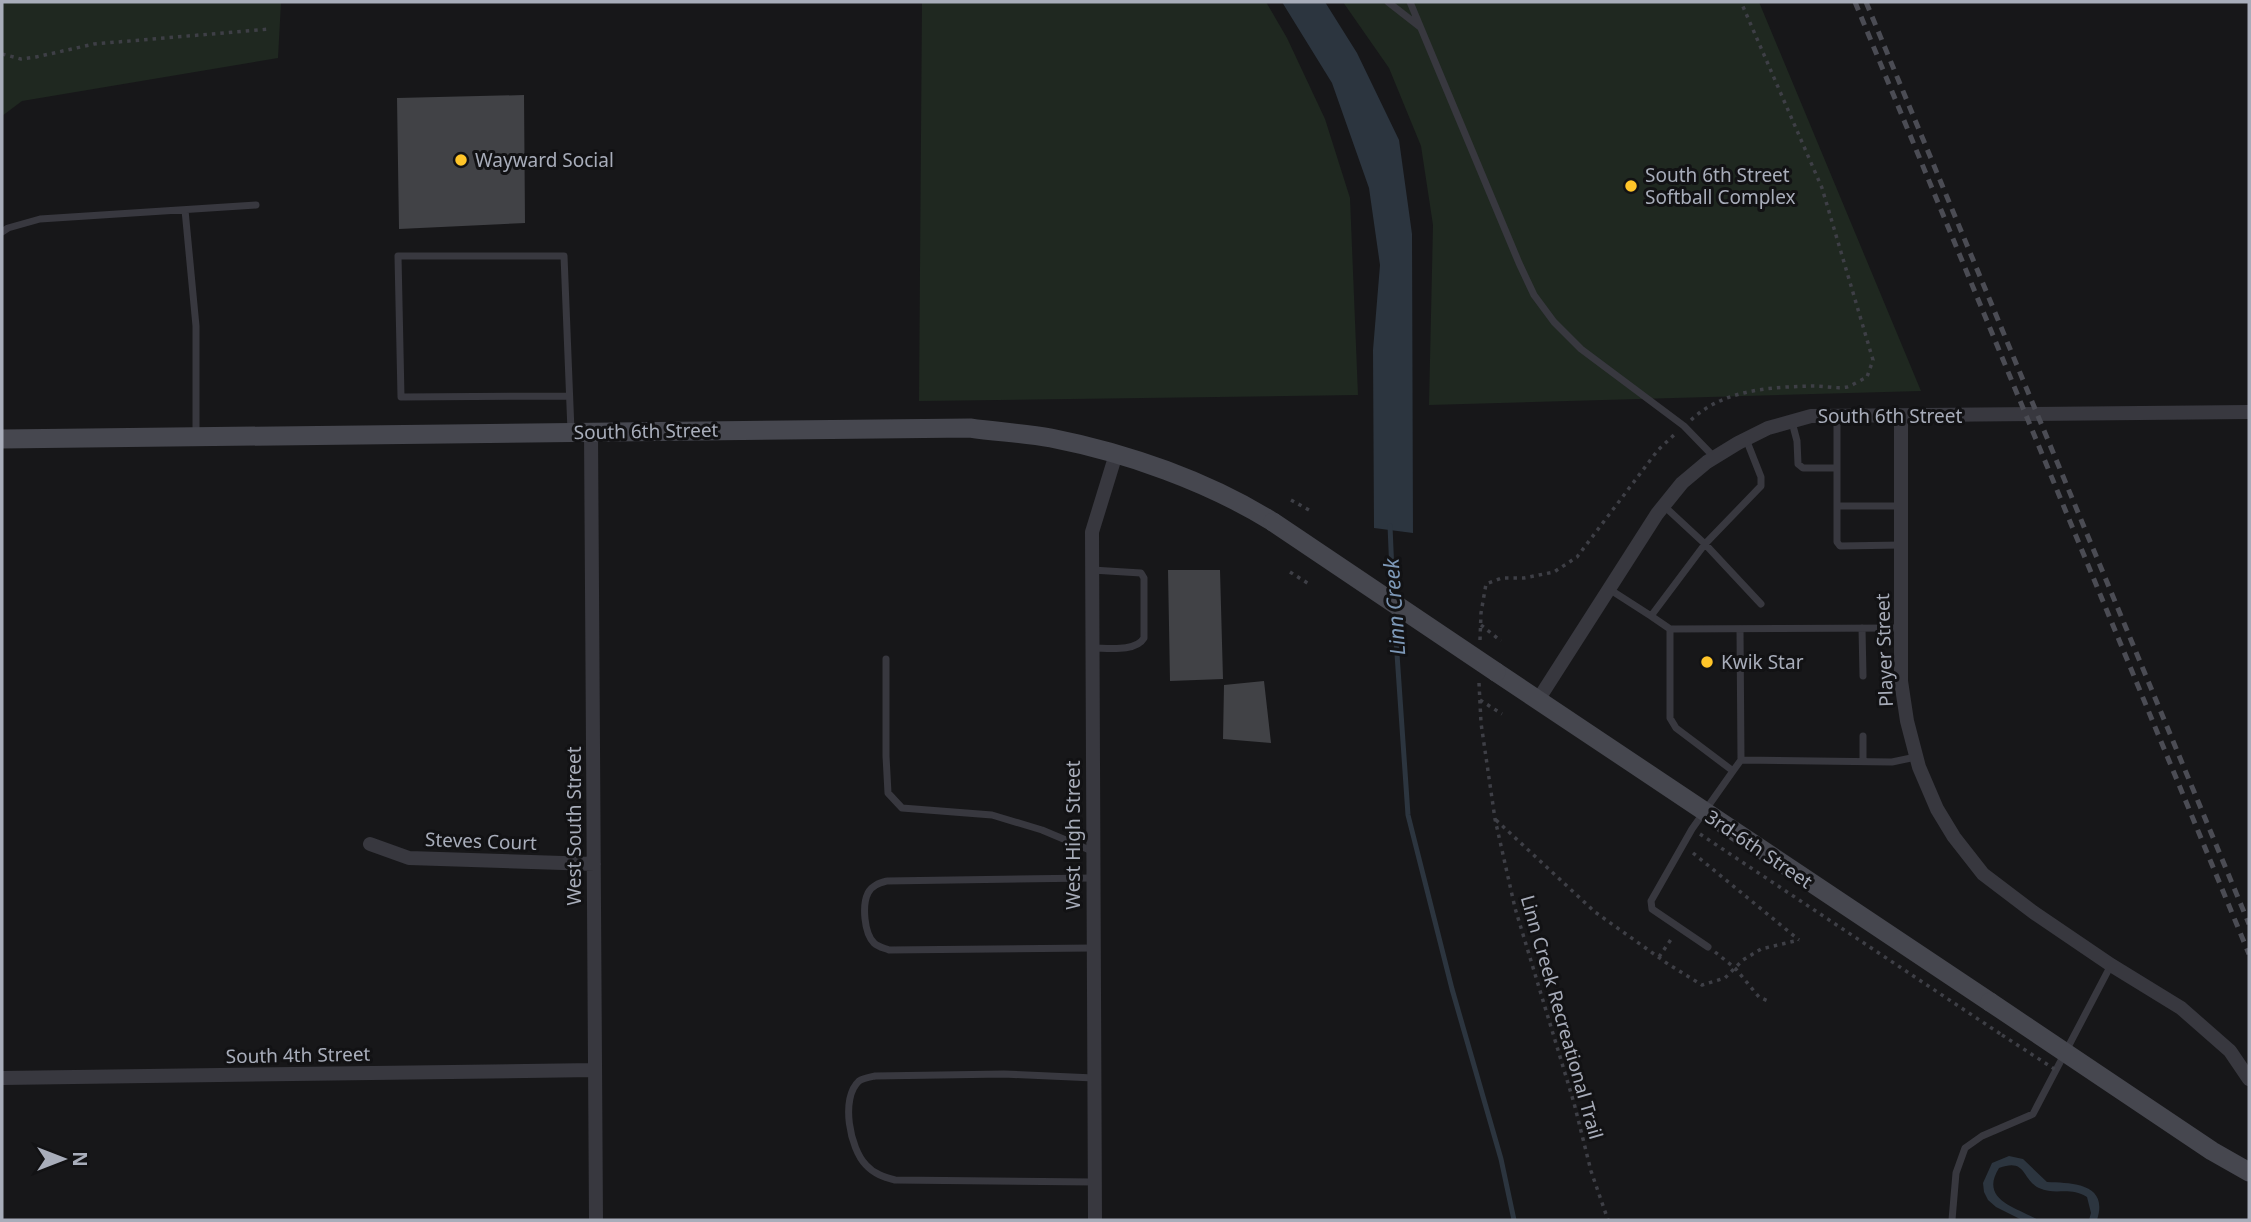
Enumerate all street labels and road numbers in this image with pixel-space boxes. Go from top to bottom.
street label: South 6th Street [1818,403,1962,429]
street label: South 6th Street [573,417,719,445]
street label: Player Street [1869,593,1899,707]
street label: West South Street [561,746,587,906]
street label: West High Street [1060,760,1086,910]
street label: 3rd-6th Street [1700,804,1818,894]
street label: Steves Court [425,826,538,856]
street label: Linn Creek Recreational Trail [1515,892,1609,1142]
street label: South 4th Street [225,1041,371,1069]

